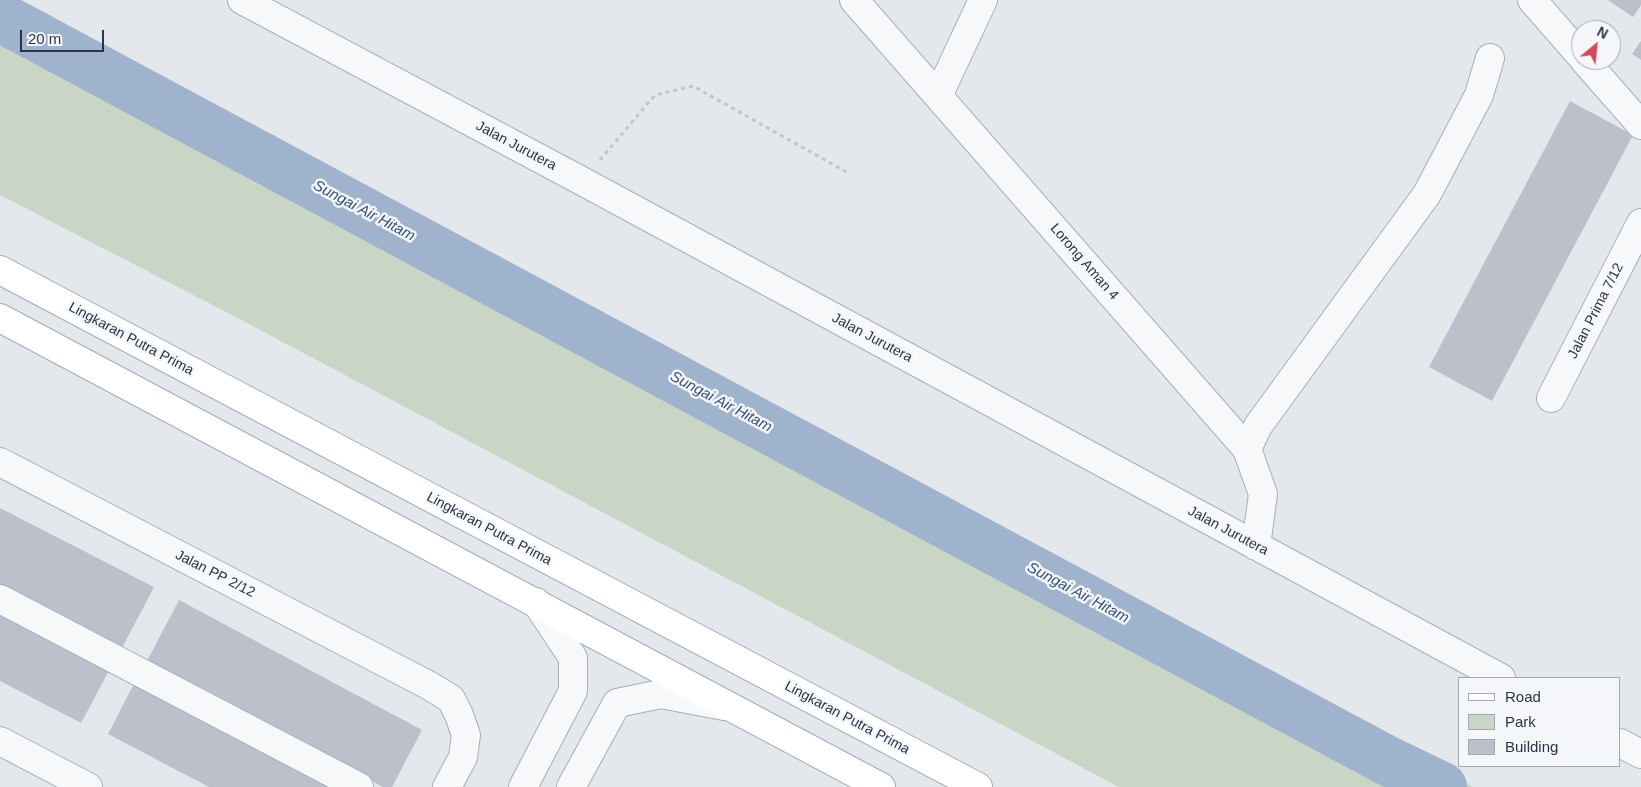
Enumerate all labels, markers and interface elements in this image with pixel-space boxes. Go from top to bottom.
scale bar [22,20,106,52]
north arrow [1571,20,1621,70]
text: N [1594,23,1611,42]
text: 20 m [28,30,61,47]
street label: Jalan Jurutera [473,118,559,174]
water label: Sungai Air Hitam [310,177,418,245]
street label: Lorong Aman 4 [1046,220,1122,304]
street label: Jalan Prima 7/12 [1565,260,1627,362]
street label: Lingkaran Putra Prima [66,299,196,379]
street label: Jalan Jurutera [829,310,915,366]
water label: Sungai Air Hitam [667,368,775,436]
street label: Lingkaran Putra Prima [424,489,554,569]
street label: Jalan Jurutera [1185,503,1271,559]
street label: Jalan PP 2/12 [172,547,258,601]
water label: Sungai Air Hitam [1024,559,1132,627]
legend [1458,677,1621,767]
street label: Lingkaran Putra Prima [782,678,912,758]
text: Road [1505,688,1541,705]
text: Park [1505,713,1536,730]
text: Building [1505,738,1558,755]

